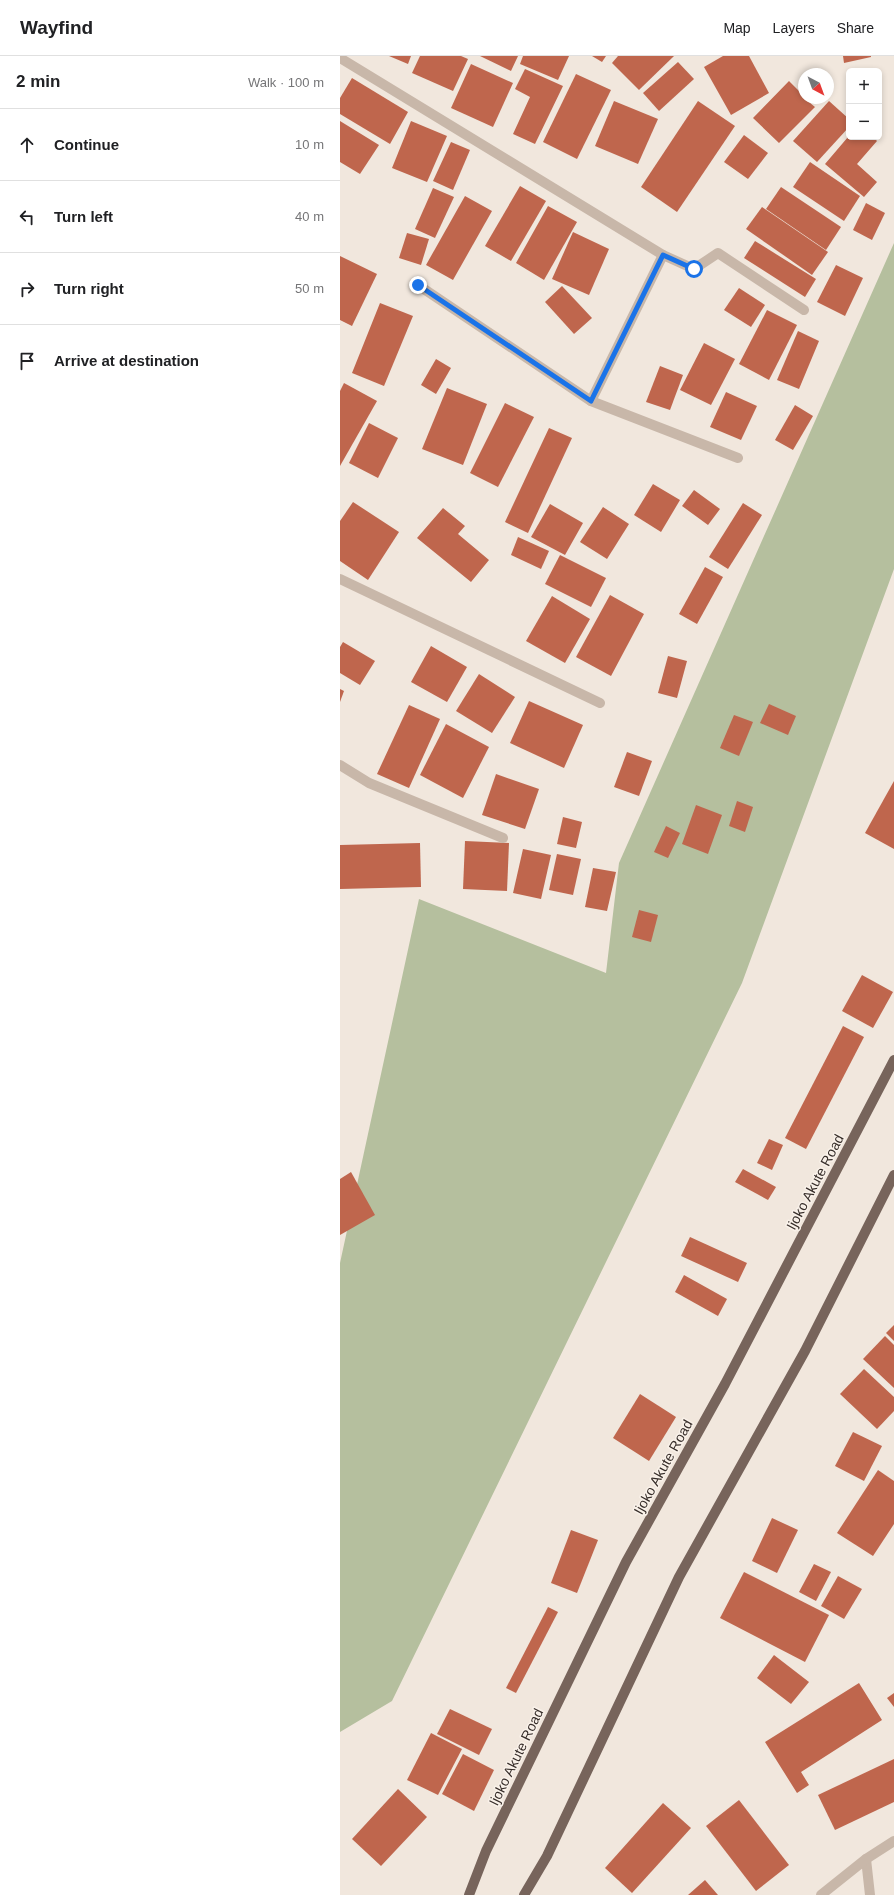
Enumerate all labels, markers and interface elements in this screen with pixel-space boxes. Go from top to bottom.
text: Wayfind [20,17,93,38]
text: Map [723,20,751,36]
text: Layers [773,20,815,36]
text: Share [837,20,874,36]
north arrow [798,68,834,104]
map controls [846,68,882,140]
button: + [846,68,882,104]
text: 2 min [16,72,60,91]
text: Walk · 100 m [248,75,324,90]
button: − [846,104,882,140]
icon: ahead [16,134,38,156]
text: Continue [54,136,119,153]
text: 10 m [295,137,324,152]
icon: left [16,206,38,228]
text: Turn left [54,208,113,225]
text: 40 m [295,209,324,224]
route start [685,260,703,278]
route end [409,276,427,294]
icon: right [16,278,38,300]
text: Turn right [54,280,124,297]
text: 50 m [295,281,324,296]
icon: arrive [16,350,38,372]
text: Arrive at destination [54,352,199,369]
street label: Ijoko Akute Road [783,1132,847,1232]
street label: Ijoko Akute Road [630,1417,696,1517]
street label: Ijoko Akute Road [486,1706,546,1808]

